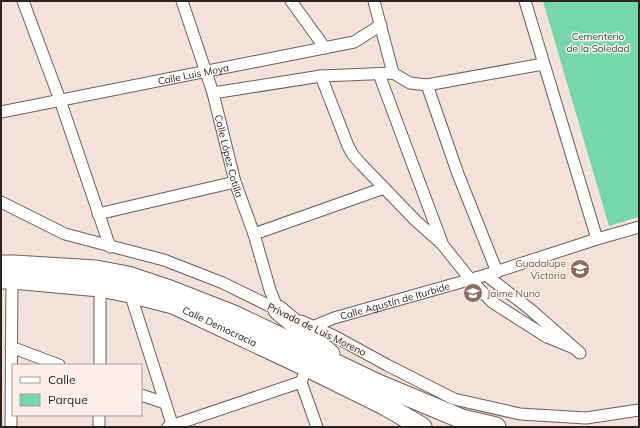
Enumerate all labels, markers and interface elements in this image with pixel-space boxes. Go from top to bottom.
park label: Cementerio de la Soledad [567,30,629,55]
street label: Calle Luis Moya [157,61,230,88]
street label: Calle López Cotilla [212,113,246,199]
place label: Guadalupe Victoria [515,257,566,282]
school or university icon: Guadalupe Victoria [569,258,591,280]
street label: Calle Agustín de Iturbide [339,280,451,323]
school or university icon: Jaime Nuno [462,282,484,304]
place label: Jaime Nuno [487,287,541,300]
street label: Privada de Luis Moreno [265,300,369,359]
street label: Calle Democracia [180,303,259,350]
legend [12,364,142,416]
text: Calle [48,372,75,387]
text: Parque [48,392,88,407]

